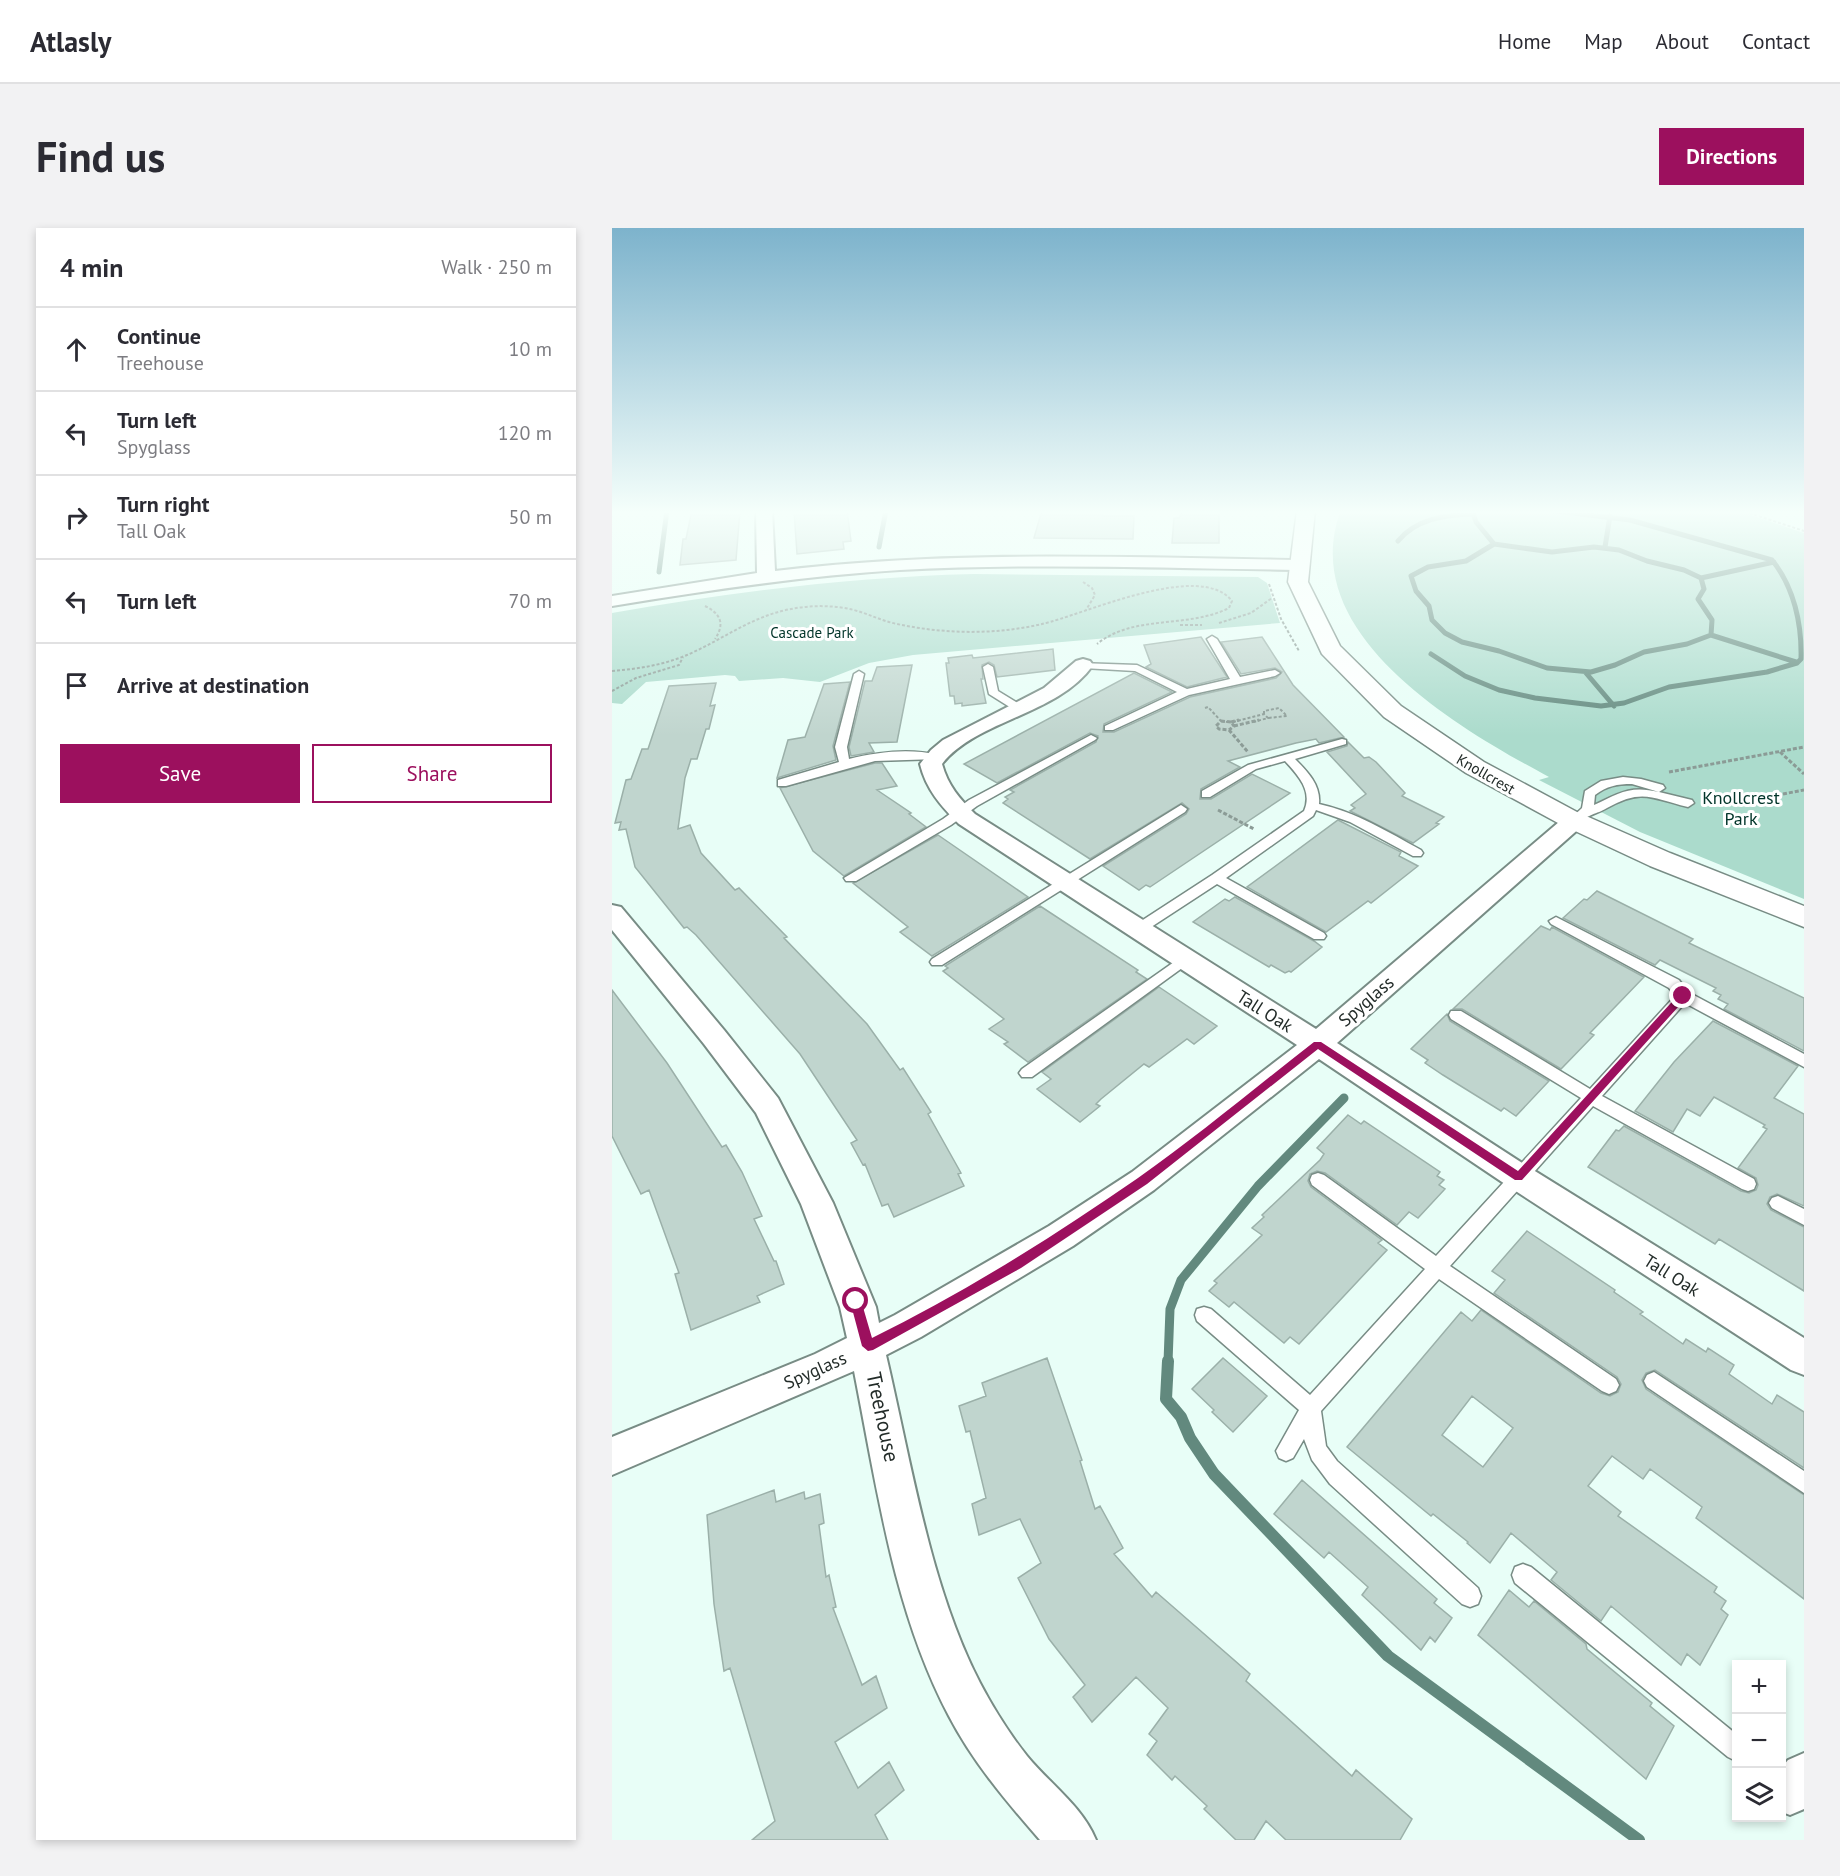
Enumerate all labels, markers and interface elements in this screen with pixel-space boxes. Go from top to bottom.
text: Atlasly [30,23,112,60]
text: Home [1498,28,1551,55]
text: Map [1584,28,1623,55]
text: About [1656,28,1709,55]
text: Contact [1742,28,1810,55]
button: Directions [1659,128,1804,185]
text: Find us [36,129,165,184]
text: 4 min [60,251,123,284]
text: Walk · 250 m [441,254,552,280]
text: Continue [117,322,201,350]
icon: ahead [60,333,93,366]
text: 10 m [509,336,552,362]
text: Treehouse [117,350,204,376]
text: Turn left [117,406,197,434]
icon: left [60,417,93,450]
text: 120 m [498,420,552,446]
text: Spyglass [117,434,191,460]
text: Turn right [117,490,209,518]
icon: right [60,501,93,534]
text: 50 m [509,504,552,530]
text: Tall Oak [117,518,186,544]
icon: left [60,585,93,618]
text: Turn left [117,587,197,615]
text: 70 m [509,588,552,614]
park label: Cascade Park [770,623,855,642]
icon: arrive [60,669,93,702]
text: Arrive at destination [117,671,309,699]
button: Save [60,744,300,803]
button: Share [312,744,552,803]
street label: Knollcrest [1453,750,1519,798]
park label: Knollcrest Park [1702,786,1780,830]
street label: Spyglass [1333,971,1399,1031]
route end [1669,982,1695,1008]
street label: Tall Oak [1233,985,1298,1037]
street label: Tall Oak [1640,1249,1705,1301]
route start [842,1287,868,1313]
street label: Spyglass [780,1346,850,1394]
street label: Treehouse [860,1370,906,1464]
map controls [1732,1660,1786,1822]
button: + [1732,1660,1786,1714]
button: − [1732,1714,1786,1768]
button: layers [1732,1768,1786,1822]

